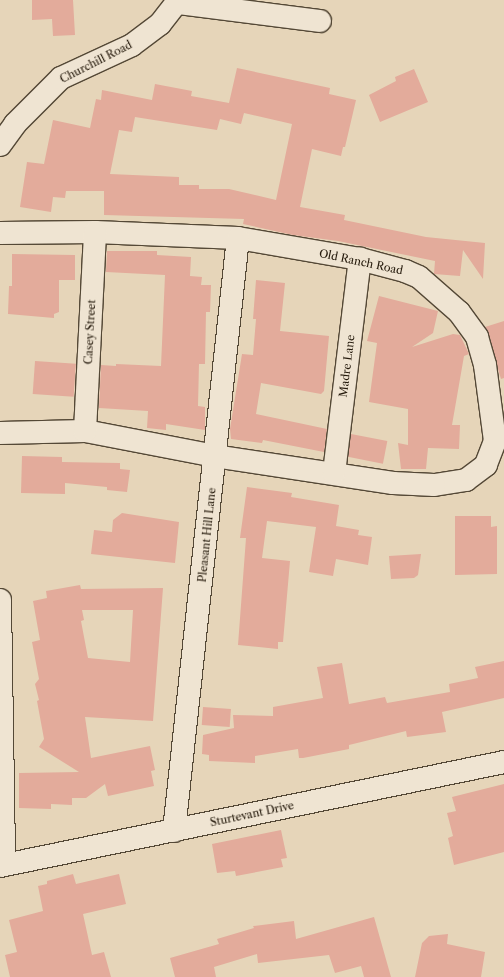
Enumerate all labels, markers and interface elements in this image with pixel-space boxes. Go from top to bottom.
street label: Churchill Road [58,38,134,86]
street label: Old Ranch Road [318,247,404,277]
street label: Casey Street [82,299,98,365]
street label: Madre Lane [337,334,357,398]
street label: Pleasant Hill Lane [195,487,219,583]
street label: Sturtevant Drive [209,799,295,829]

